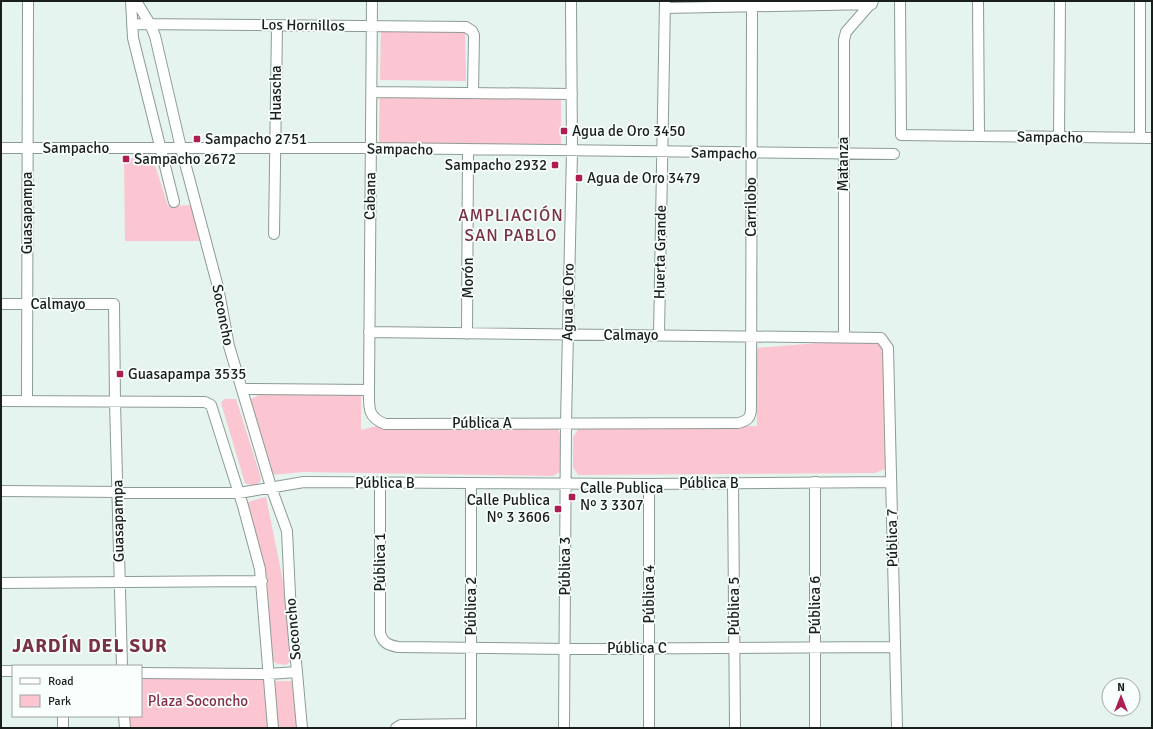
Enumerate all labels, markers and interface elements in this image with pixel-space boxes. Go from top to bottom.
street label: Los Hornillos [261,15,345,35]
street label: Huascha [267,65,285,121]
place label: Agua de Oro 3450 [572,122,685,140]
marker: Agua de Oro 3450 [559,126,569,136]
street label: Sampacho [1017,127,1084,147]
place label: Sampacho 2751 [205,130,307,148]
marker: Sampacho 2751 [192,134,202,144]
street label: Matanza [834,137,852,191]
street label: Sampacho [43,139,109,157]
street label: Sampacho [367,139,434,159]
street label: Sampacho [691,143,758,163]
place label: Sampacho 2672 [134,150,236,168]
marker: Sampacho 2672 [121,154,131,164]
place label: Sampacho 2932 [445,156,547,174]
marker: Sampacho 2932 [550,160,560,170]
place label: Agua de Oro 3479 [587,169,700,187]
street label: Guasapampa [18,172,36,254]
street label: Cabana [361,172,379,220]
marker: Agua de Oro 3479 [574,173,584,183]
street label: Carrilobo [742,177,760,237]
district label: AMPLIACIÓN SAN PABLO [458,205,564,246]
street label: Huerta Grande [650,205,670,299]
street label: Morón [459,257,477,299]
street label: Agua de Oro [558,263,578,341]
street label: Soconcho [208,283,238,347]
street label: Calmayo [31,295,86,313]
street label: Calmayo [604,326,659,344]
place label: Guasapampa 3535 [128,365,246,383]
marker: Guasapampa 3535 [115,369,125,379]
street label: Pública A [452,414,512,432]
street label: Pública B [355,474,415,492]
street label: Pública B [679,474,739,492]
place label: Calle Publica Nº 3 3307 [580,479,663,514]
street label: Guasapampa [108,480,128,562]
place label: Calle Publica Nº 3 3606 [467,491,550,526]
marker: Calle Publica Nº 3 3307 [567,492,577,502]
marker: Calle Publica Nº 3 3606 [553,504,563,514]
street label: Pública 7 [882,508,902,568]
street label: Pública 1 [371,533,389,591]
street label: Pública 3 [556,537,574,595]
street label: Pública 4 [640,565,658,623]
street label: Pública 6 [806,576,824,634]
street label: Pública 2 [462,577,480,635]
street label: Pública 5 [725,577,743,635]
street label: Soconcho [281,597,305,661]
district label: JARDÍN DEL SUR [12,634,168,658]
street label: Pública C [607,639,667,657]
legend [12,665,142,717]
text: Road [48,674,74,689]
north arrow [1101,677,1141,717]
text: N [1117,681,1125,694]
park label: Plaza Soconcho [148,692,248,710]
text: Park [48,694,71,709]

